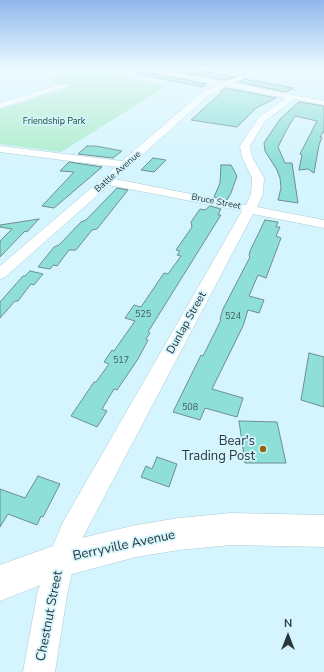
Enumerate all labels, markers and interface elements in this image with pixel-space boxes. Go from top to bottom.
park label: Friendship Park [23,117,85,127]
street label: Battle Avenue [93,149,143,195]
street label: Bruce Street [190,192,242,212]
street label: Dunlap Street [165,290,209,356]
house number: 525 [135,310,151,320]
house number: 524 [225,312,241,322]
house number: 517 [113,356,129,366]
house number: 508 [182,403,198,413]
place label: Bear's Trading Post [182,434,255,465]
marker: Bear's Trading Post [258,444,268,454]
street label: Berryville Avenue [71,528,177,564]
street label: Chestnut Street [34,569,66,663]
north arrow [268,616,308,656]
text: N [284,616,292,631]

